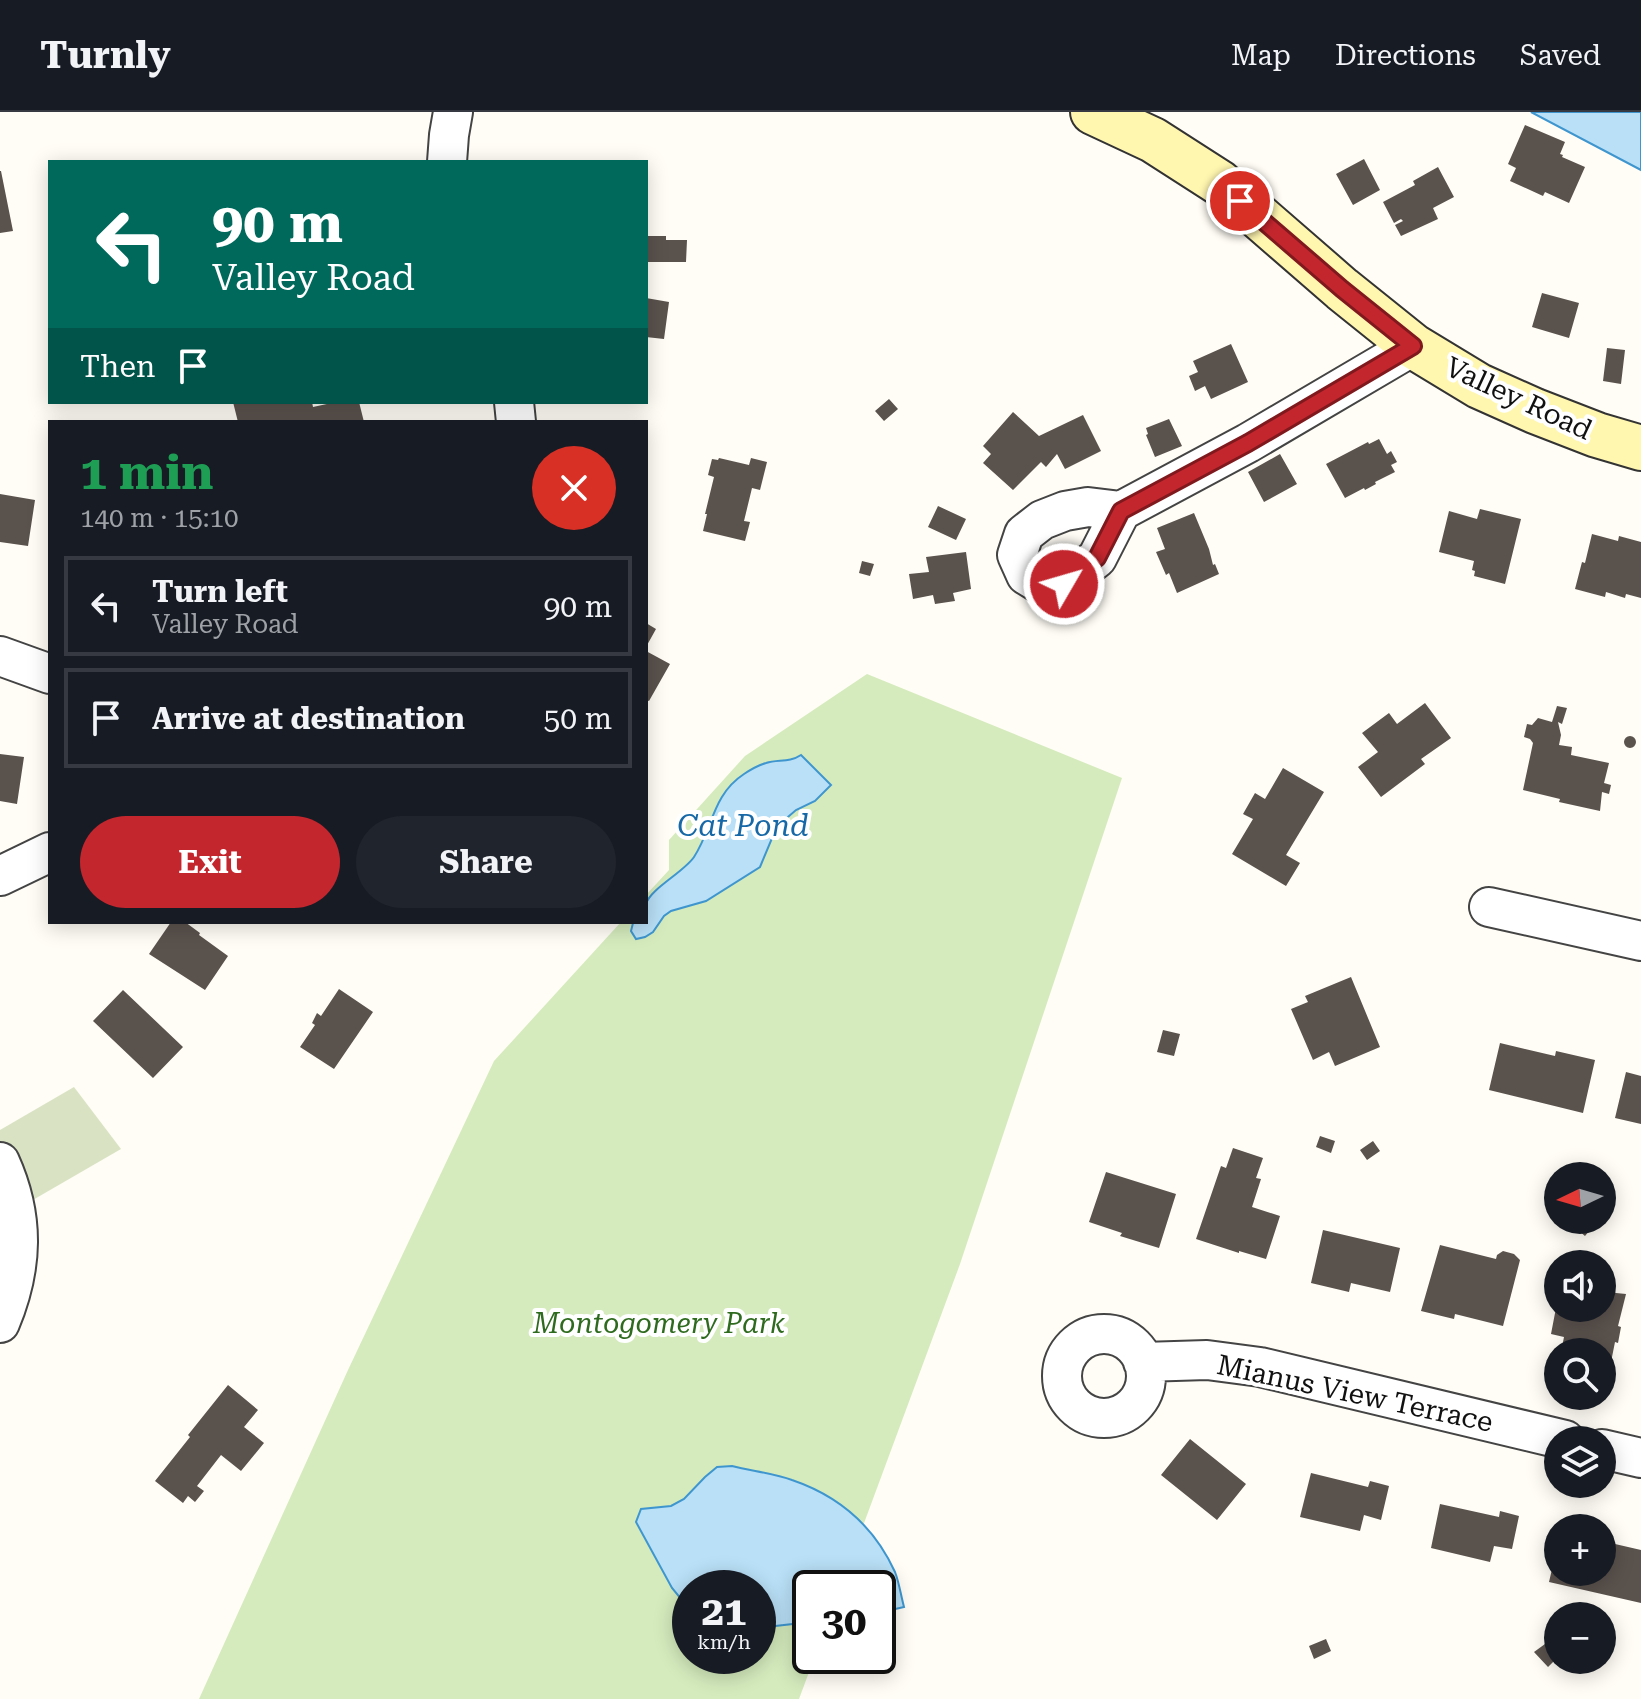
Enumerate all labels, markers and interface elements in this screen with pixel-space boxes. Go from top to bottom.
text: Turnly [40,33,171,77]
text: Map [1231,39,1291,72]
text: Directions [1335,39,1476,72]
text: Saved [1520,39,1601,72]
pin [1206,167,1274,235]
icon: arrive [1218,179,1262,223]
text: 90 m [212,190,343,256]
icon: left [80,192,184,296]
text: Valley Road [212,257,415,299]
icon: arrive [171,344,215,388]
text: Then [80,349,155,384]
street label: Valley Road [1440,350,1597,447]
text: 1 min [80,445,213,501]
button: close [532,446,616,530]
text: 140 m · 15:10 [80,503,239,533]
position arrow [1022,542,1106,626]
text: Turn left [152,574,288,609]
icon: left [84,584,128,628]
text: 90 m [543,589,612,624]
text: Valley Road [152,609,298,639]
icon: arrive [84,696,128,740]
text: Arrive at destination [152,701,465,736]
text: 50 m [543,701,612,736]
water label: Cat Pond [677,808,809,843]
button: Exit [80,816,340,908]
button: Share [356,816,616,908]
north arrow [1544,1162,1616,1234]
map controls [1544,1162,1616,1674]
button: sound [1544,1250,1616,1322]
park label: Montogomery Park [532,1307,786,1340]
button: search [1544,1338,1616,1410]
street label: Mianus View Terrace [1214,1348,1496,1439]
button: layers [1544,1426,1616,1498]
button: + [1544,1514,1616,1586]
speed limit sign: 30 [792,1570,896,1674]
text: 21 [702,1588,746,1635]
button: − [1544,1602,1616,1674]
text: km/h [697,1630,751,1654]

